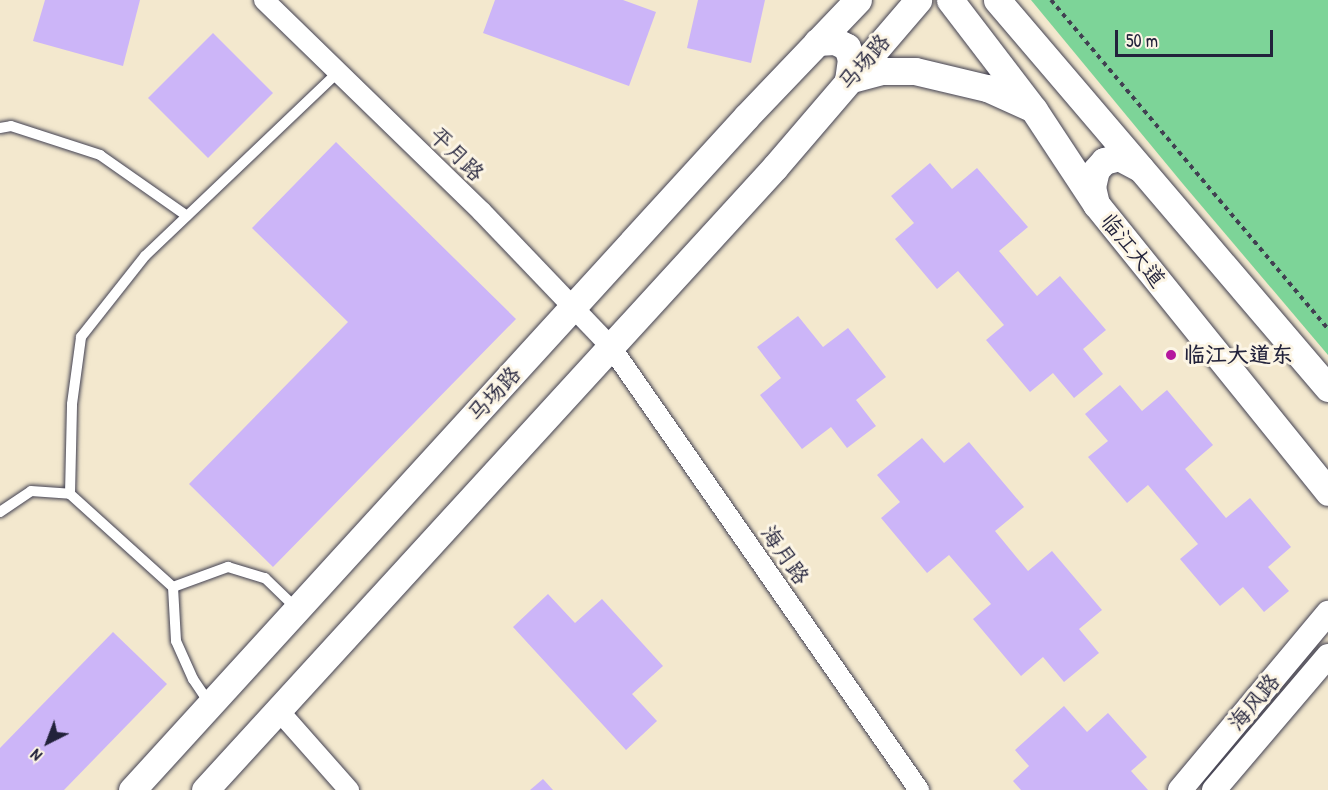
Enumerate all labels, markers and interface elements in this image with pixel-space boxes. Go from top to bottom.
scale bar [1118,18,1276,56]
street label: 马场路 [832,28,896,96]
text: 50 m [1126,28,1158,53]
street label: 平月路 [424,121,490,187]
street label: 临江大道 [1095,207,1171,293]
place label: 临江大道东 [1183,342,1293,368]
marker: 临江大道东 [1164,348,1178,362]
street label: 马场路 [462,361,526,427]
street label: 海月路 [755,520,815,590]
street label: 海风路 [1223,668,1285,736]
north arrow [18,712,78,772]
text: N [25,744,46,766]

